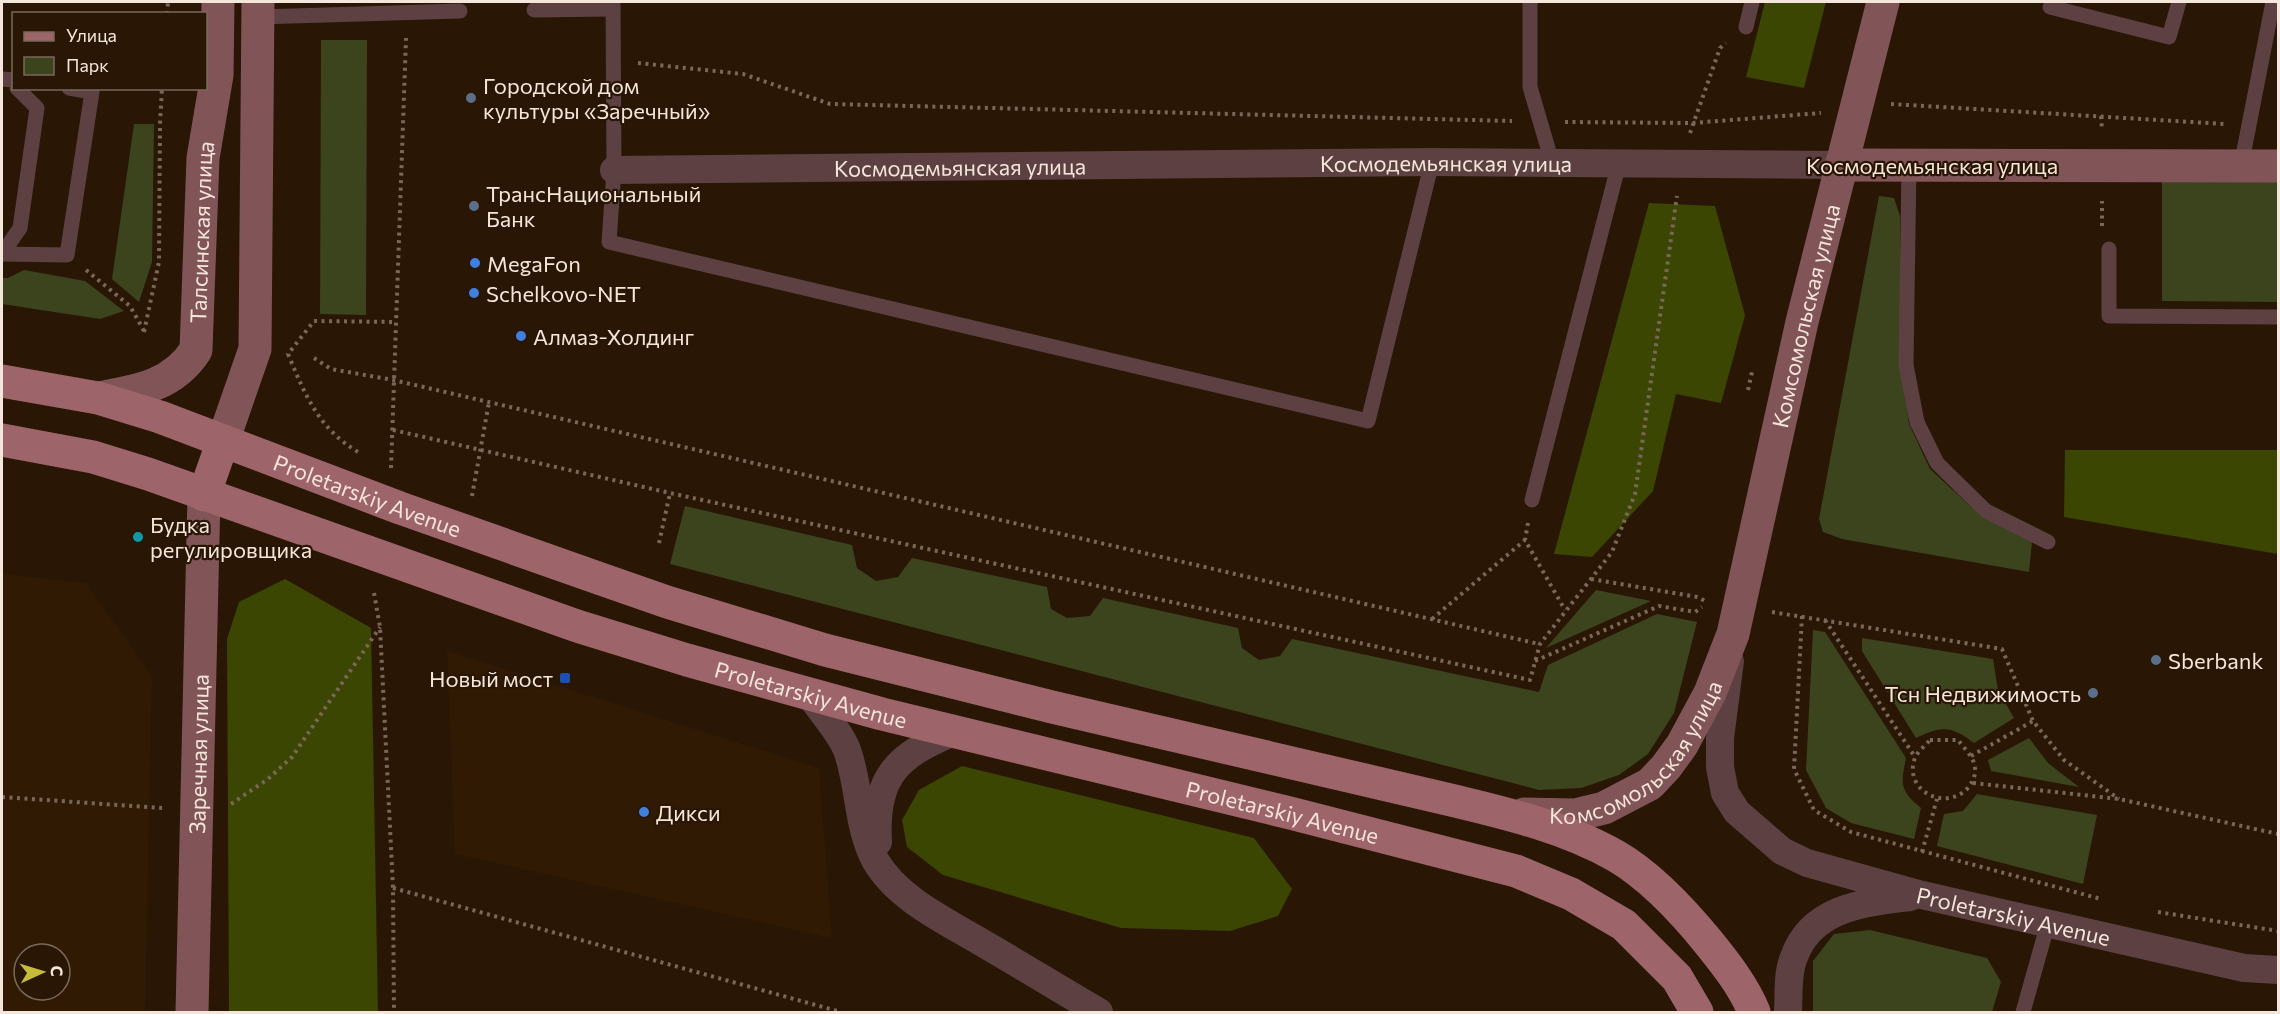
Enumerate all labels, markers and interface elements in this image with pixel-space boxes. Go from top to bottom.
legend [12,12,207,90]
text: Улица [66,24,117,46]
text: Парк [66,54,109,76]
place label: Городской дом культуры «Заречный» [483,72,710,124]
marker: Городской дом культуры «Заречный» [464,91,478,105]
street label: Талсинская улица [183,139,219,324]
street label: Космодемьянская улица [1320,148,1572,177]
street label: Космодемьянская улица [834,152,1086,181]
street label: Космодемьянская улица [1806,152,2058,179]
place label: ТрансНациональный Банк [486,180,701,232]
marker: ТрансНациональный Банк [467,199,481,213]
street label: Комсомольская улица [1766,201,1845,430]
place label: MegaFon [487,250,581,277]
marker: MegaFon [468,256,482,270]
place label: Schelkovo-NET [486,280,641,307]
marker: Schelkovo-NET [467,286,481,300]
place label: Алмаз-Холдинг [533,323,695,350]
marker: Алмаз-Холдинг [514,329,528,343]
street label: Proletarskiy Avenue [270,448,465,542]
place label: Будка регулировщика [150,511,312,563]
marker: Будка регулировщика [131,530,145,544]
place label: Sberbank [2168,647,2263,674]
marker: Sberbank [2149,653,2163,667]
street label: Proletarskiy Avenue [712,655,910,733]
place label: Новый мост [429,665,553,692]
marker: Новый мост [558,671,572,685]
street label: Заречная улица [183,674,213,834]
street label: Комсомольская улица [1549,677,1727,829]
place label: Тсн Недвижимость [1884,680,2081,707]
marker: Тсн Недвижимость [2086,686,2100,700]
street label: Proletarskiy Avenue [1183,775,1382,849]
place label: Дикси [656,799,721,826]
marker: Дикси [637,805,651,819]
street label: Proletarskiy Avenue [1914,881,2113,951]
north arrow [12,942,72,1002]
text: С [48,965,67,977]

